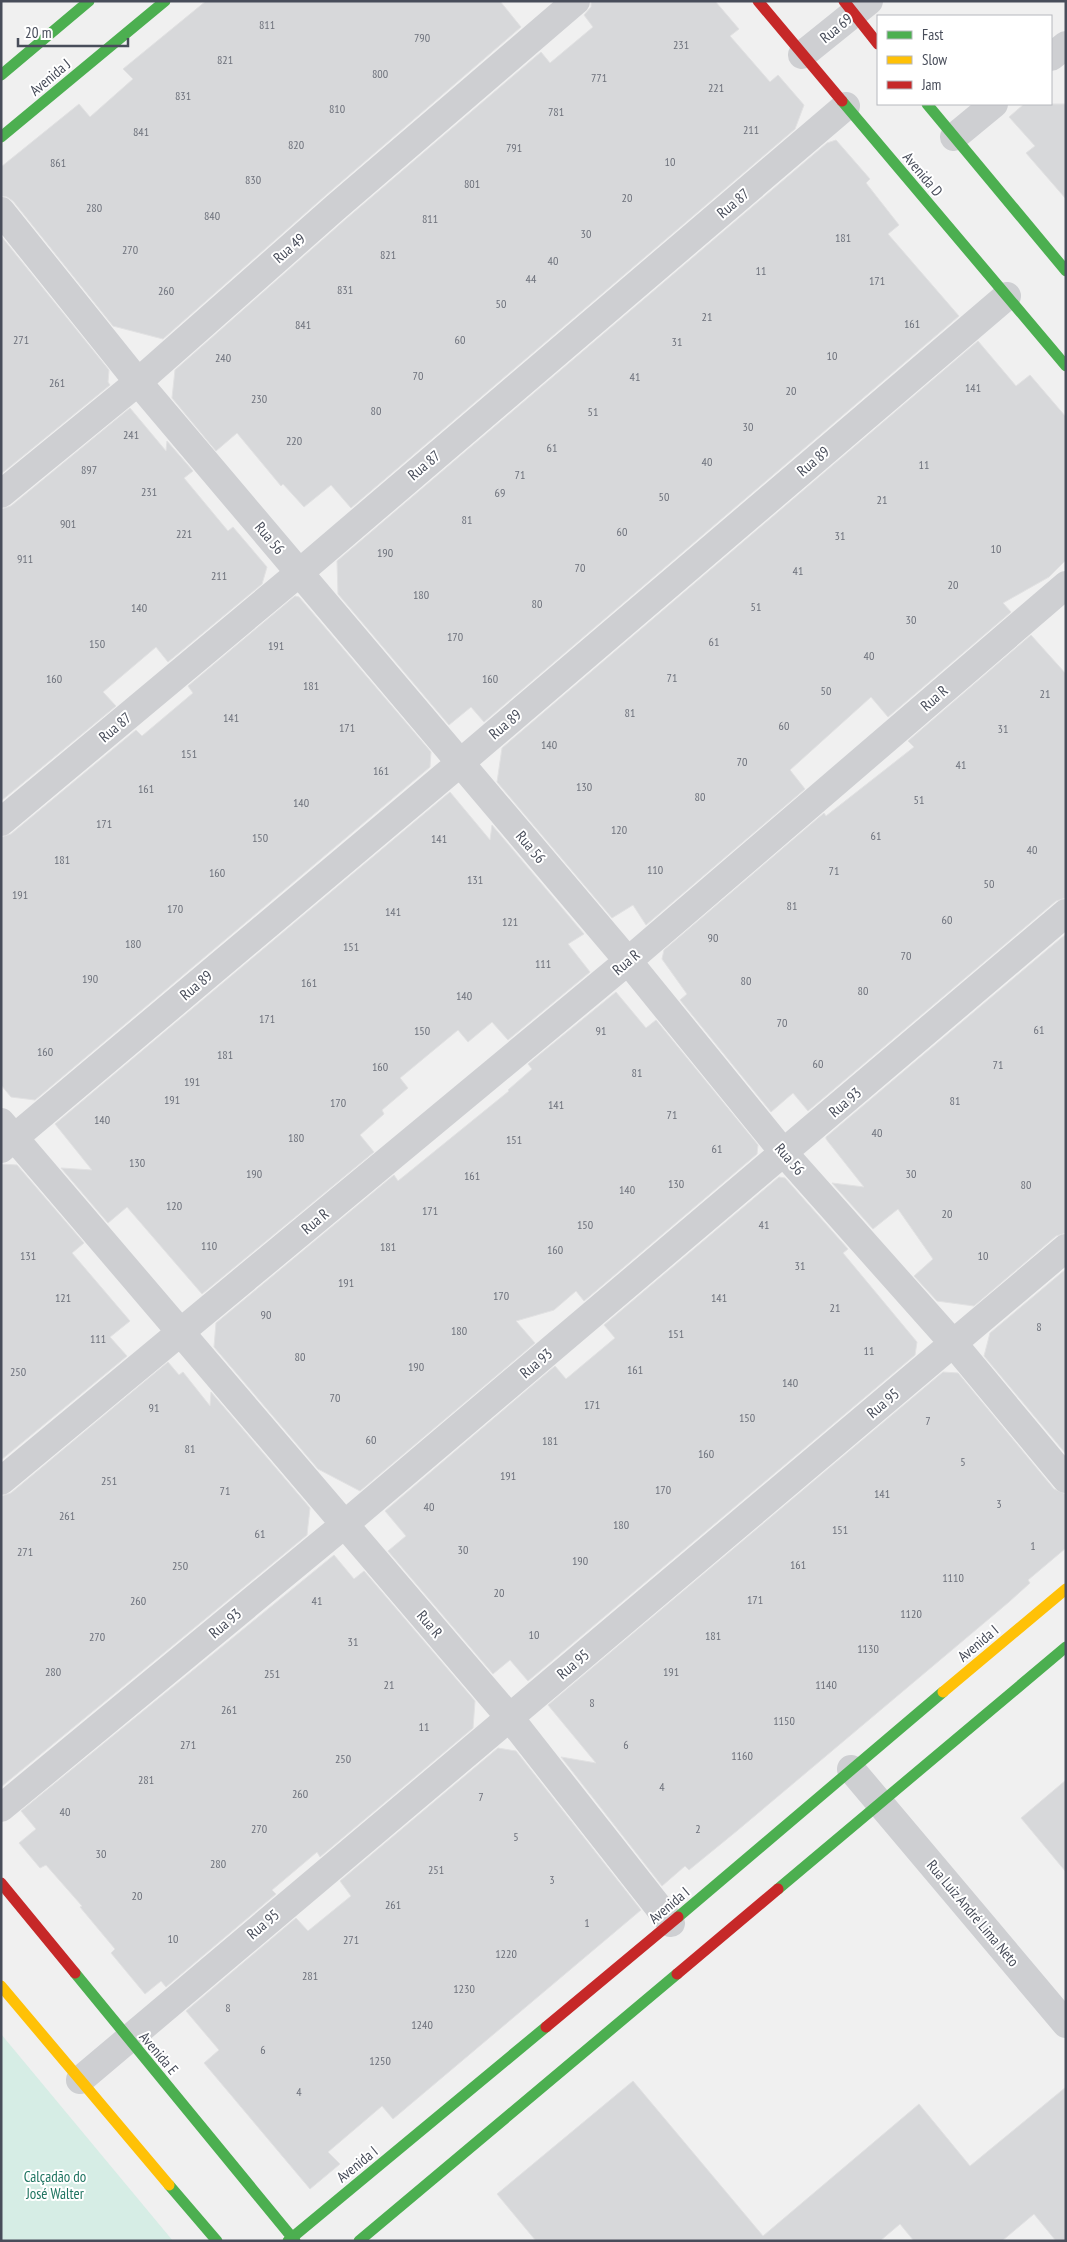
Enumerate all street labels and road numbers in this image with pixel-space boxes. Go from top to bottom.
street label: Rua 69 [816,9,856,47]
street label: Avenida J [26,54,74,100]
street label: Avenida D [899,148,947,200]
street label: Rua 87 [713,184,753,222]
street label: Rua 49 [269,229,309,267]
street label: Rua 89 [793,442,833,480]
street label: Rua 87 [404,446,444,484]
street label: Rua 56 [251,518,289,558]
street label: Rua R [916,681,952,715]
street label: Rua 89 [485,705,525,743]
street label: Rua 87 [95,708,135,746]
street label: Rua 56 [512,827,550,867]
street label: Rua R [608,945,644,979]
street label: Rua 89 [176,966,216,1004]
street label: Rua 93 [825,1083,865,1121]
street label: Rua 56 [771,1139,809,1179]
street label: Rua R [297,1204,333,1238]
street label: Rua 93 [516,1344,556,1382]
street label: Rua 95 [863,1384,903,1422]
street label: Rua 93 [205,1604,245,1642]
street label: Rua R [413,1606,447,1642]
street label: Avenida I [954,1620,1002,1666]
street label: Rua 95 [553,1645,593,1683]
street label: Rua Luiz André Lima Neto [923,1856,1023,1970]
street label: Avenida I [645,1882,693,1928]
street label: Rua 95 [243,1905,283,1943]
street label: Avenida E [135,2028,183,2078]
street label: Avenida I [333,2142,381,2186]

